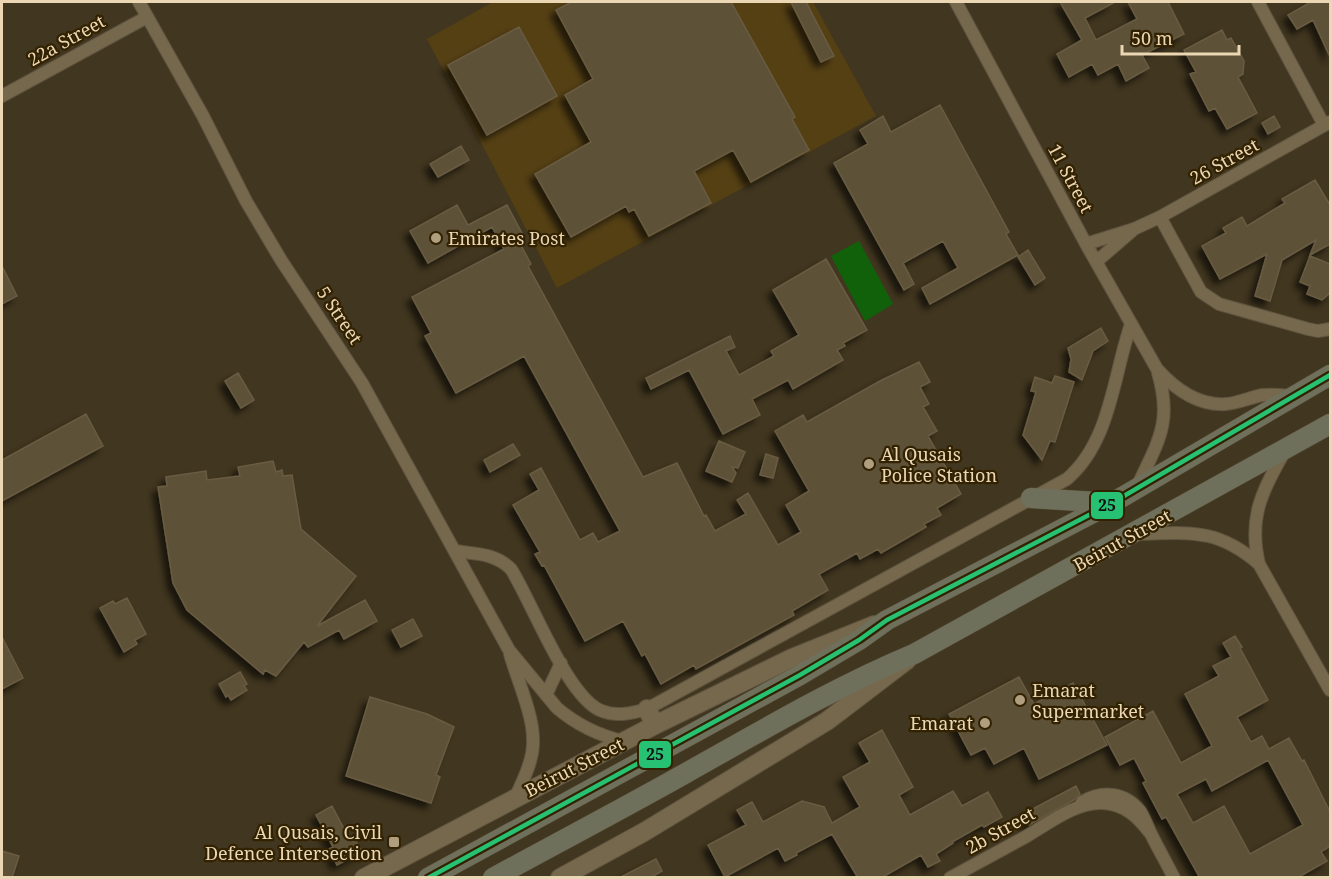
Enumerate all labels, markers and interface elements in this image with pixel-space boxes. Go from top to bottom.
street label: 22a Street [23,9,109,71]
scale bar [1122,18,1239,56]
text: 50 m [1131,26,1173,50]
street label: 26 Street [1185,132,1263,190]
street label: 11 Street [1043,139,1099,217]
place label: Emirates Post [448,226,565,250]
marker: Emirates Post [429,231,443,245]
street label: 5 Street [312,281,368,349]
place label: Al Qusais Police Station [881,442,998,487]
marker: Al Qusais Police Station [862,457,876,471]
line badge: 25 [1090,491,1124,520]
text: 25 [1098,494,1116,516]
street label: Beirut Street [1069,503,1175,577]
place label: Emarat Supermarket [1032,678,1144,723]
marker: Emarat Supermarket [1013,693,1027,707]
place label: Emarat [910,711,973,735]
marker: Emarat [978,716,992,730]
street label: Beirut Street [520,732,628,802]
line badge: 25 [638,740,672,769]
text: 25 [646,743,664,765]
street label: 2b Street [961,801,1039,859]
place label: Al Qusais, Civil Defence Intersection [205,820,382,865]
marker: Al Qusais, Civil Defence Intersection [387,835,401,849]

